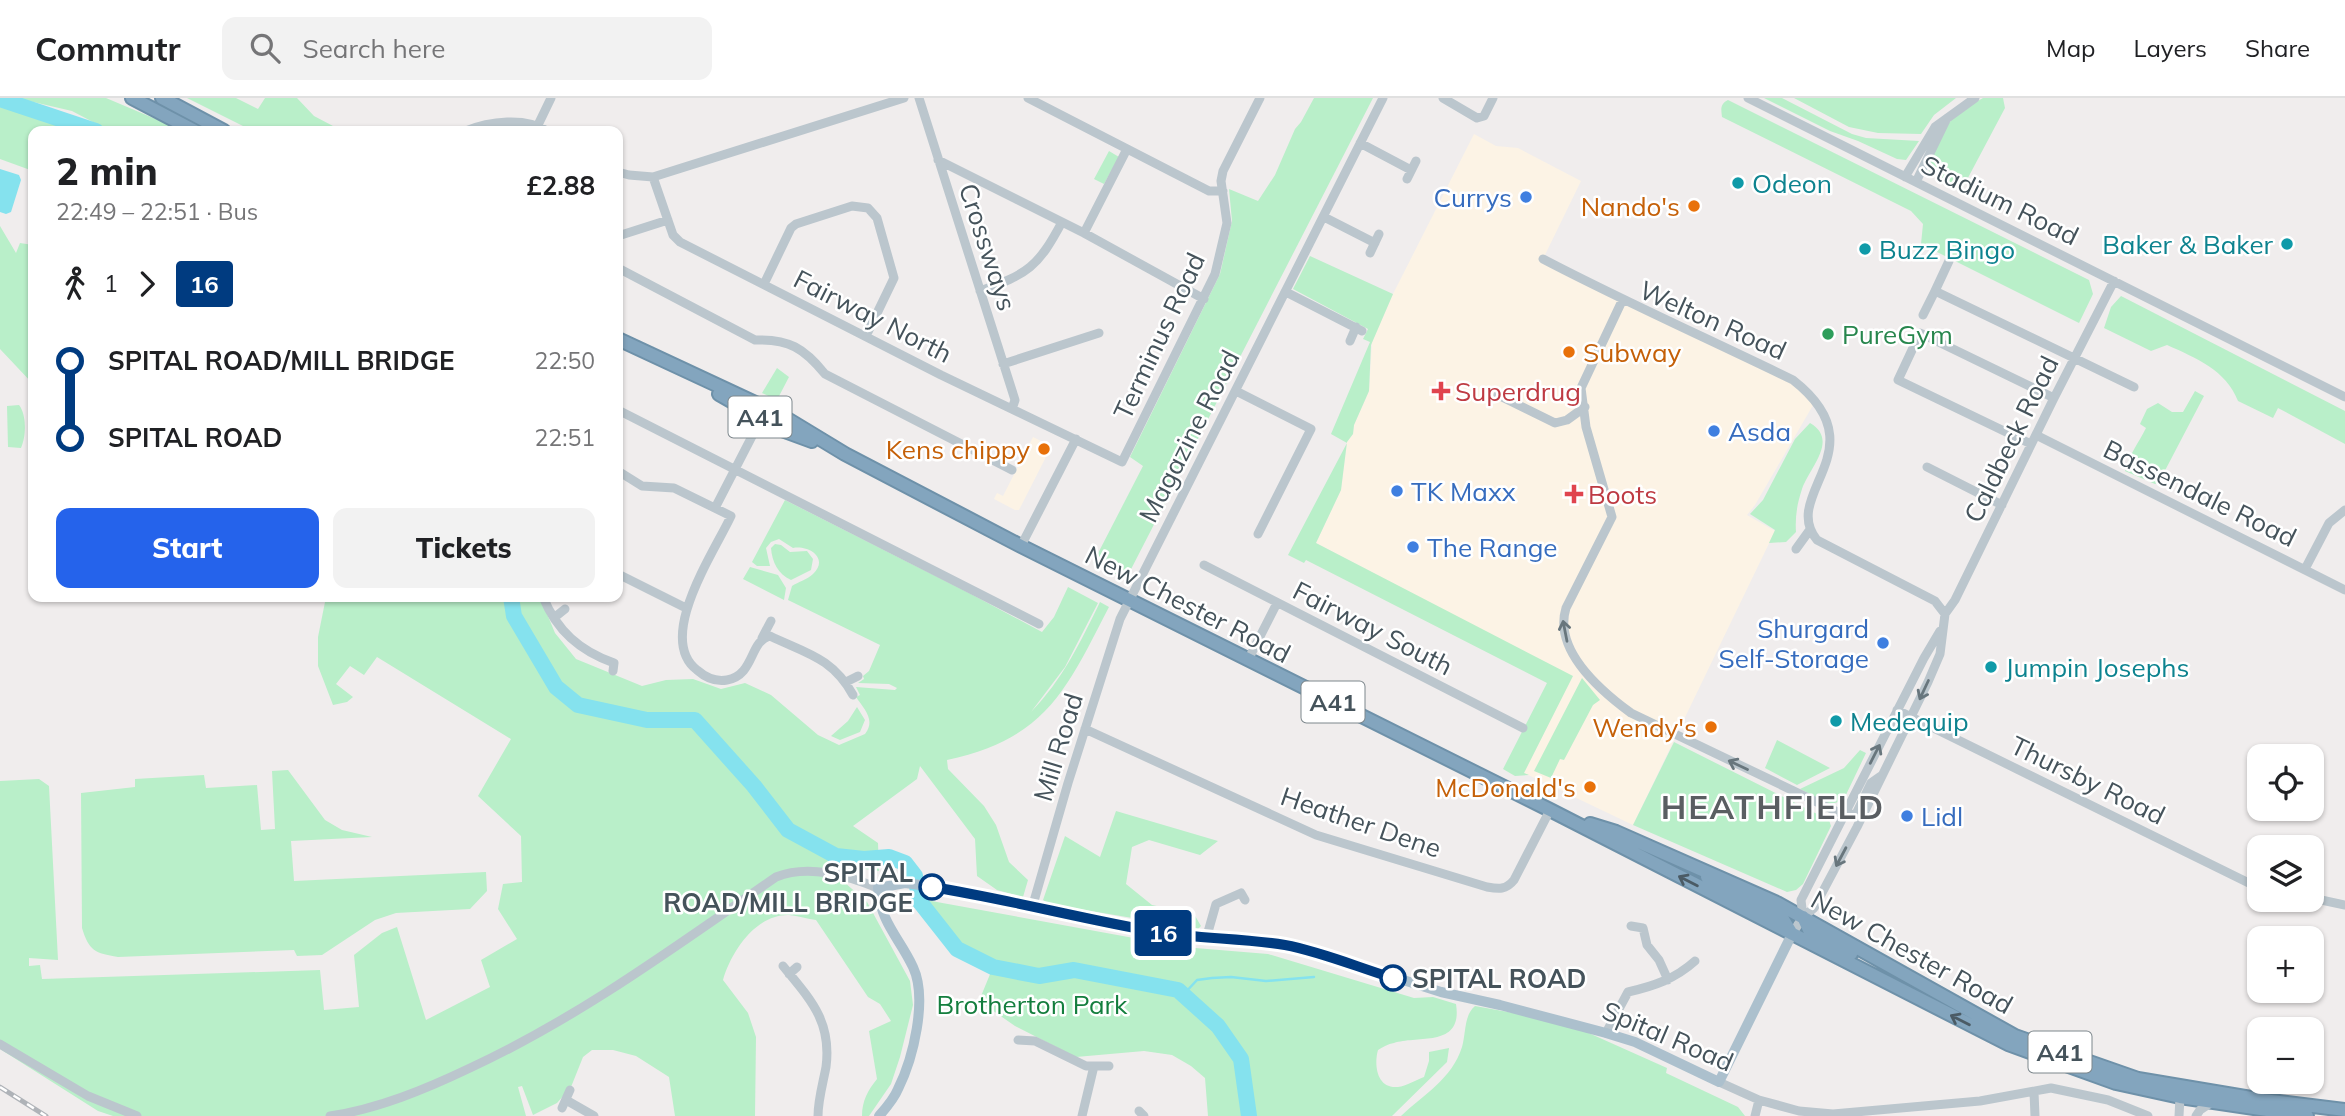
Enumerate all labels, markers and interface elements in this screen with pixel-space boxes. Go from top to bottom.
search box [222,17,712,80]
text: Commutr [35,28,180,69]
icon: search [246,29,284,67]
text: Search here [302,32,445,65]
text: Map [2046,33,2095,63]
text: Layers [2133,33,2207,63]
text: Share [2245,33,2310,63]
text: 2 min [56,147,158,195]
street label: Stadium Road [1916,148,2084,252]
place label: Odeon [1752,167,1832,200]
text: £2.88 [526,169,595,202]
marker: Odeon [1730,175,1746,191]
street label: Crossways [952,179,1024,315]
place label: Currys [1433,181,1512,214]
marker: Currys [1518,189,1534,205]
place label: Nando's [1581,190,1680,223]
text: 22:49 – 22:51 · Bus [56,197,258,226]
marker: Nando's [1686,198,1702,214]
place label: Baker & Baker [2102,228,2274,261]
place label: Buzz Bingo [1879,233,2015,266]
marker: Baker & Baker [2279,236,2295,252]
marker: Buzz Bingo [1857,241,1873,257]
street label: Terminus Road [1106,247,1212,425]
street label: Fairway North [788,262,958,370]
icon: walk [56,265,94,303]
icon: forward [128,265,166,303]
text: 1 [104,269,118,298]
text: 16 [190,269,219,299]
street label: Welton Road [1634,273,1792,367]
place label: PureGym [1842,318,1953,351]
marker: PureGym [1820,326,1836,342]
place label: Subway [1583,336,1681,369]
text: SPITAL ROAD/MILL BRIDGE [108,344,455,377]
street label: Magazine Road [1131,344,1247,528]
marker: Subway [1561,344,1577,360]
text: 22:50 [535,346,595,375]
street label: Caldbeck Road [1956,350,2066,528]
place label: Superdrug [1455,375,1581,408]
marker: Superdrug [1433,383,1449,399]
road number: A41 [728,396,792,438]
place label: Asda [1728,415,1791,448]
text: SPITAL ROAD [108,421,282,454]
text: 22:51 [535,423,595,452]
marker: Asda [1706,423,1722,439]
street label: Bassendale Road [2098,432,2302,554]
place label: Kens chippy [886,433,1030,466]
marker: Kens chippy [1036,441,1052,457]
place label: TK Maxx [1411,475,1516,508]
place label: Boots [1588,478,1657,511]
marker: TK Maxx [1389,483,1405,499]
marker: Boots [1566,486,1582,502]
button: Start [56,508,319,588]
button: Tickets [333,508,595,588]
place label: The Range [1427,531,1557,564]
street label: New Chester Road [1080,538,1296,670]
marker: The Range [1405,539,1421,555]
street label: Fairway South [1288,574,1458,682]
place label: Shurgard Self-Storage [1719,612,1869,675]
one-way arrow [1557,620,1571,643]
marker: Shurgard Self-Storage [1875,635,1891,651]
place label: Jumpin Josephs [2005,651,2189,684]
marker: Jumpin Josephs [1983,659,1999,675]
one-way arrow [1916,679,1930,700]
road number: A41 [1302,682,1364,722]
street label: Mill Road [1026,689,1090,805]
place label: Medequip [1850,705,1969,738]
place label: Wendy's [1592,711,1697,744]
marker: Medequip [1828,713,1844,729]
marker: Wendy's [1703,719,1719,735]
street label: Thursby Road [2005,728,2171,832]
one-way arrow [1869,744,1883,765]
map controls [2247,744,2324,1094]
button: locate [2247,744,2324,821]
one-way arrow [1728,758,1749,771]
place label: McDonald's [1435,771,1576,804]
street label: Heather Dene [1277,779,1445,865]
marker: McDonald's [1582,779,1598,795]
district label: HEATHFIELD [1661,786,1885,827]
place label: Lidl [1921,800,1963,833]
marker: Lidl [1899,808,1915,824]
button: layers [2247,835,2324,912]
one-way arrow [1834,846,1848,867]
place label: SPITAL ROAD/MILL BRIDGE [663,856,913,919]
one-way arrow [1678,873,1699,887]
marker: SPITAL ROAD/MILL BRIDGE [919,874,945,900]
street label: New Chester Road [1805,883,2019,1021]
line badge: 16 [1132,910,1194,956]
text: 16 [1149,918,1177,948]
button: + [2247,926,2324,1003]
place label: SPITAL ROAD [1412,962,1586,995]
marker: SPITAL ROAD [1380,965,1406,991]
park label: Brotherton Park [937,988,1128,1021]
street label: Spital Road [1597,994,1739,1078]
one-way arrow [1950,1013,1971,1027]
button: − [2247,1017,2324,1094]
road number: A41 [2028,1032,2092,1072]

